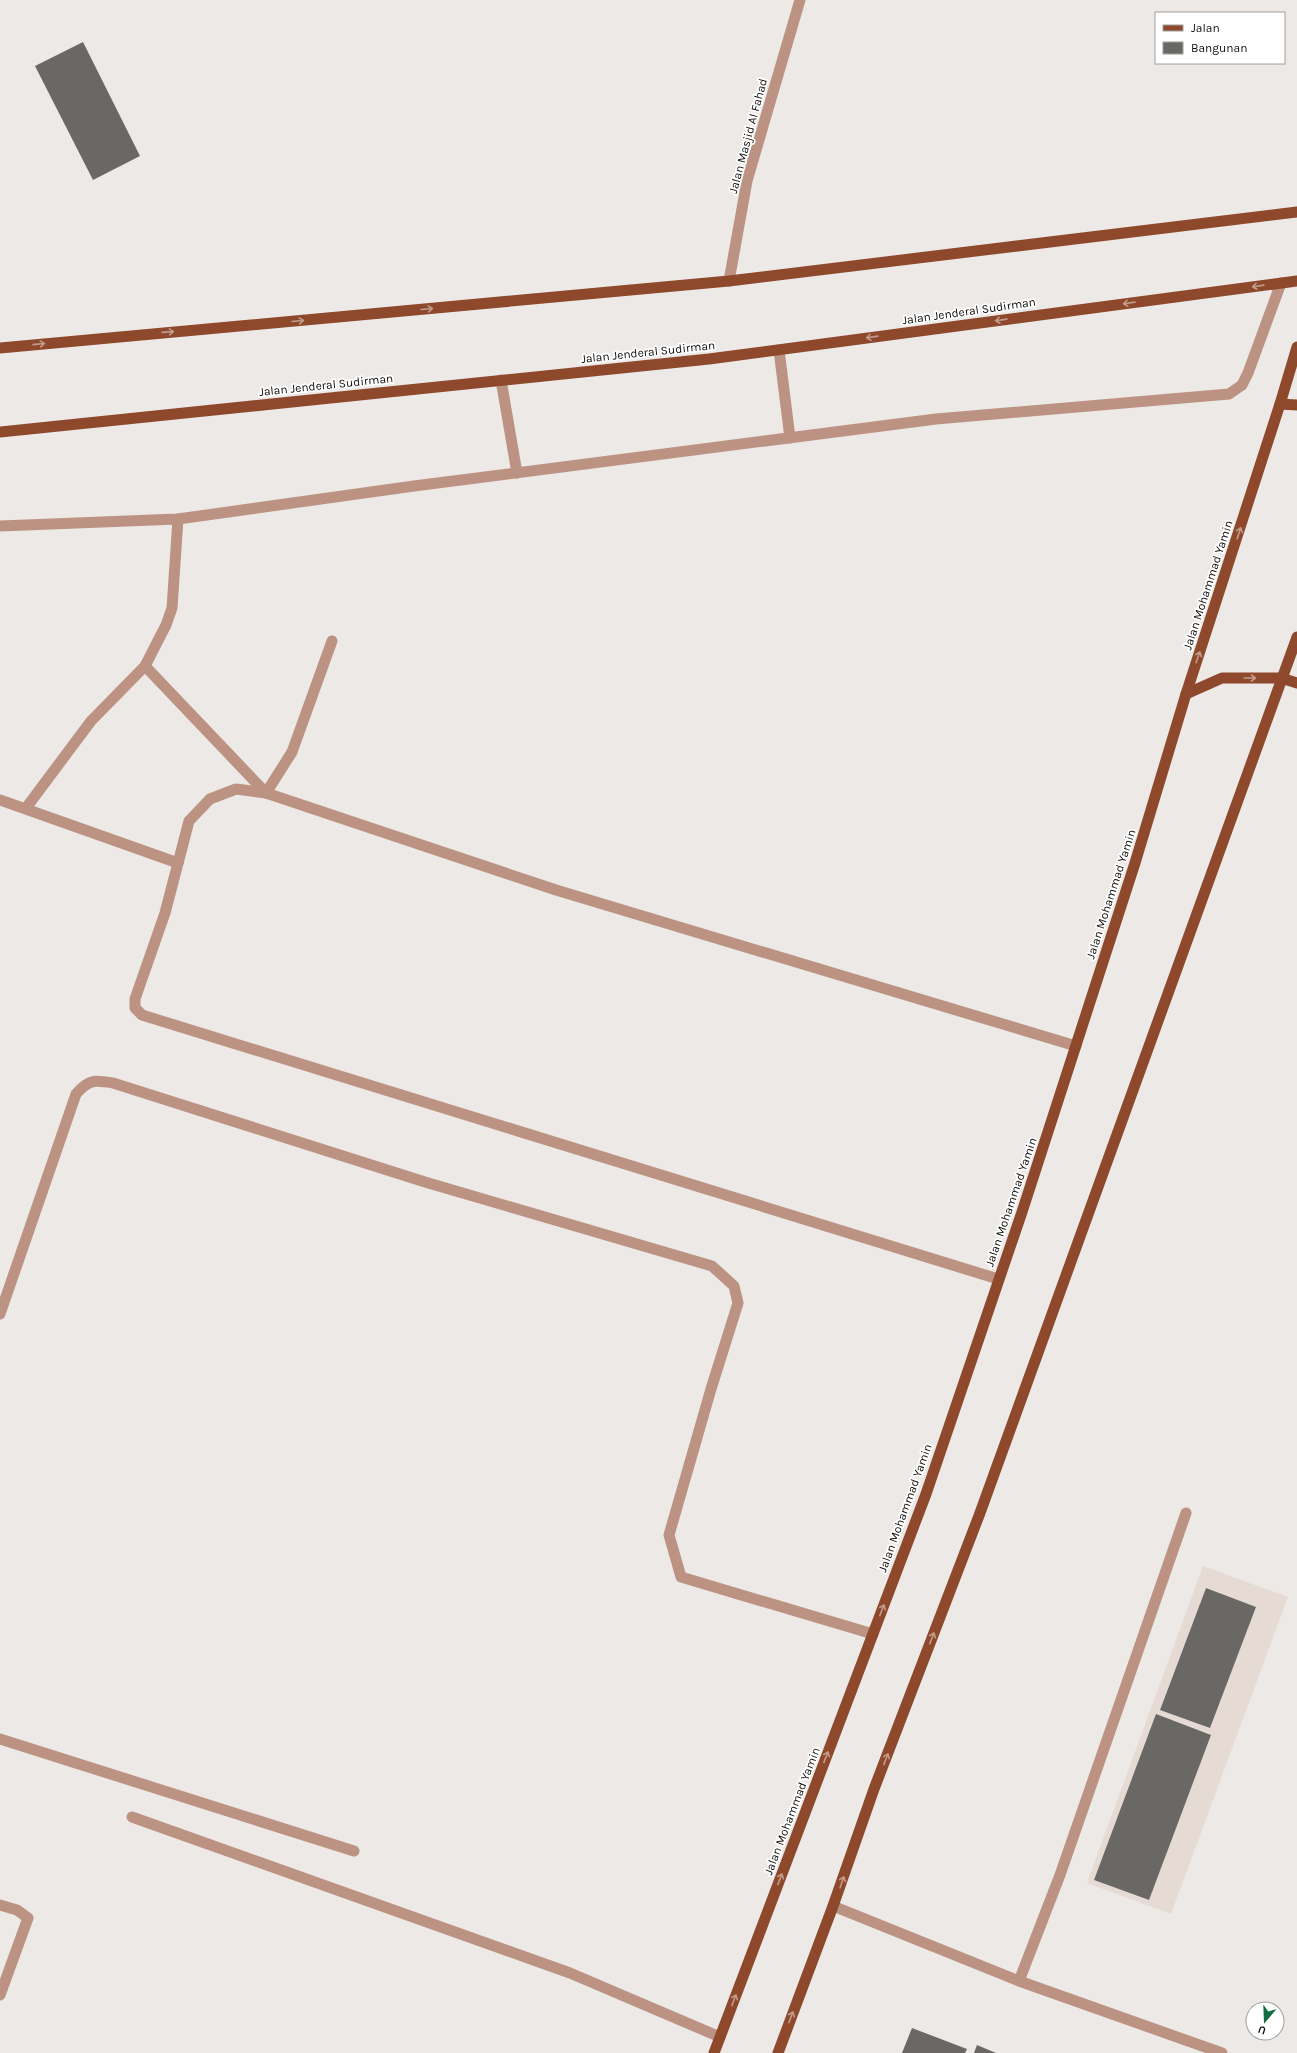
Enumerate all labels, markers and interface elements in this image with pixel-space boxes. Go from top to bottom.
legend [1155,12,1285,64]
text: Jalan [1191,21,1220,35]
text: Bangunan [1191,41,1247,55]
street label: Jalan Masjid Al Fahad [726,77,770,195]
one-way arrow [1252,282,1265,290]
street label: Jalan Jenderal Sudirman [901,295,1037,327]
one-way arrow [1123,299,1136,307]
one-way arrow [420,305,433,313]
one-way arrow [995,316,1008,324]
one-way arrow [291,318,304,325]
one-way arrow [161,328,174,335]
one-way arrow [866,333,879,341]
street label: Jalan Jenderal Sudirman [580,338,716,366]
one-way arrow [32,340,45,348]
street label: Jalan Jenderal Sudirman [258,371,394,399]
street label: Jalan Mohammad Yamin [1180,518,1236,652]
one-way arrow [1235,527,1243,539]
one-way arrow [1195,651,1203,663]
one-way arrow [1243,674,1256,682]
street label: Jalan Mohammad Yamin [1083,827,1139,961]
street label: Jalan Mohammad Yamin [982,1136,1040,1268]
street label: Jalan Mohammad Yamin [875,1442,935,1574]
one-way arrow [879,1603,886,1616]
one-way arrow [929,1632,937,1644]
street label: Jalan Mohammad Yamin [761,1745,823,1877]
one-way arrow [823,1751,830,1764]
one-way arrow [882,1754,890,1766]
one-way arrow [776,1873,784,1885]
one-way arrow [838,1876,846,1888]
one-way arrow [730,1995,738,2007]
north arrow [1245,2001,1285,2041]
one-way arrow [788,2011,796,2023]
text: U [1256,2023,1268,2037]

